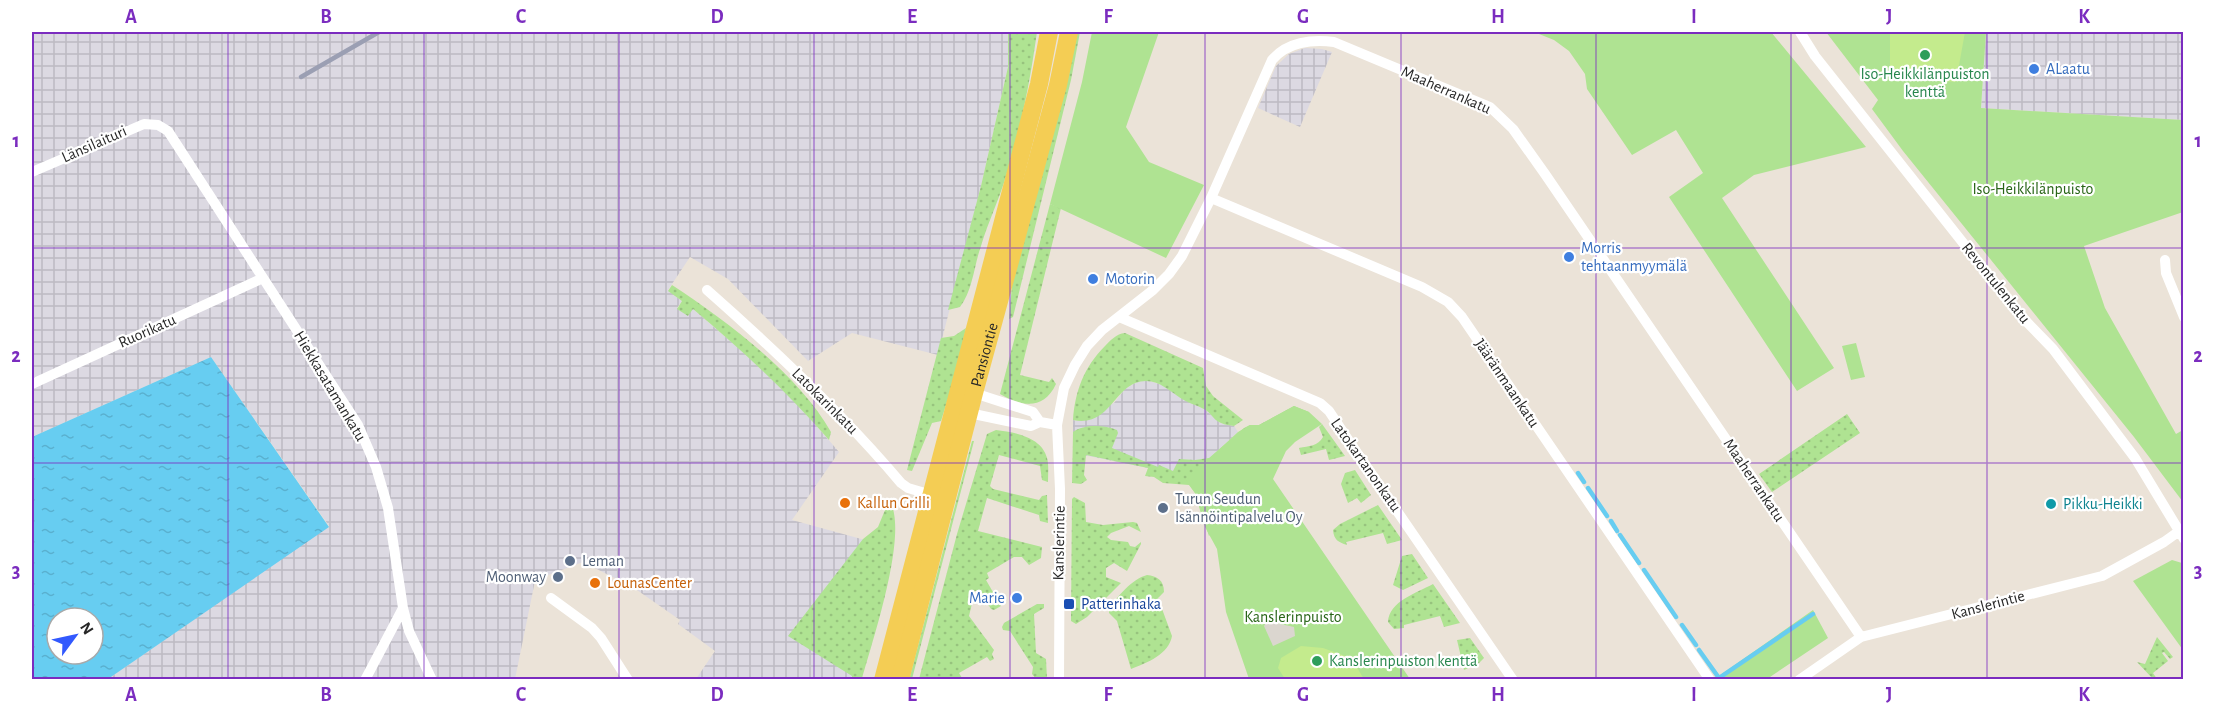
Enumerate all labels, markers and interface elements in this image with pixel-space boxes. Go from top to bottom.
text: A [125,7,137,27]
text: B [320,7,332,27]
text: C [516,7,527,27]
text: D [710,7,724,27]
text: E [907,7,917,27]
text: F [1103,7,1113,27]
text: G [1297,7,1309,27]
text: H [1491,7,1505,27]
text: I [1691,7,1697,27]
text: J [1886,7,1892,27]
text: K [2078,7,2090,27]
marker: Iso-Heikkilänpuiston kenttä [1918,48,1932,62]
place label: ALaatu [2046,61,2090,77]
marker: ALaatu [2027,62,2041,76]
street label: Maaherrankatu [1399,63,1493,117]
place label: Iso-Heikkilänpuiston kenttä [1861,66,1989,100]
street label: Länsilaituri [59,123,129,165]
text: 1 [12,131,20,151]
text: 1 [2194,131,2202,151]
park label: Iso-Heikkilänpuisto [1973,181,2094,197]
place label: Morris tehtaanmyymälä [1581,240,1687,275]
street label: Revontulenkatu [1959,240,2033,326]
marker: Morris tehtaanmyymälä [1562,250,1576,264]
place label: Motorin [1105,271,1155,287]
marker: Motorin [1086,272,1100,286]
street label: Ruorikatu [116,311,178,351]
street label: Pansiontie [968,321,1001,389]
street label: Hiekkasatamankatu [291,328,369,444]
street label: Jääränmaankatu [1472,336,1542,430]
text: 2 [11,346,21,366]
text: 2 [2193,346,2203,366]
street label: Latokarinkatu [789,365,861,437]
street label: Latokartanonkatu [1328,415,1404,515]
street label: Maaherrankatu [1720,436,1788,524]
place label: Turun Seudun Isännöintipalvelu Oy [1175,491,1303,526]
place label: Kallun Grilli [857,495,930,511]
marker: Kallun Grilli [838,496,852,510]
place label: Pikku-Heikki [2063,496,2143,512]
marker: Pikku-Heikki [2044,497,2058,511]
marker: Turun Seudun Isännöintipalvelu Oy [1156,501,1170,515]
street label: Kanslerintie [1050,505,1068,581]
place label: Leman [582,553,624,569]
marker: Leman [563,554,577,568]
text: 3 [12,561,20,581]
text: 3 [2194,561,2202,581]
place label: Moonway [486,569,546,586]
marker: Moonway [551,570,565,584]
place label: LounasCenter [607,575,693,591]
marker: LounasCenter [588,576,602,590]
street label: Kanslerintie [1950,588,2026,622]
place label: Marie [969,590,1005,606]
marker: Marie [1010,591,1024,605]
place label: Patterinhaka [1081,596,1161,612]
marker: Patterinhaka [1062,597,1076,611]
north arrow [45,606,105,666]
park label: Kanslerinpuisto [1244,609,1342,625]
text: N [77,619,96,637]
place label: Kanslerinpuiston kenttä [1329,653,1477,669]
marker: Kanslerinpuiston kenttä [1310,654,1324,668]
text: A [125,685,137,705]
text: B [320,685,332,705]
text: C [516,685,527,705]
text: D [710,685,724,705]
text: E [907,685,917,705]
text: F [1103,685,1113,705]
text: G [1297,685,1309,705]
text: H [1491,685,1505,705]
text: I [1691,685,1697,705]
text: J [1886,685,1892,705]
text: K [2078,685,2090,705]

